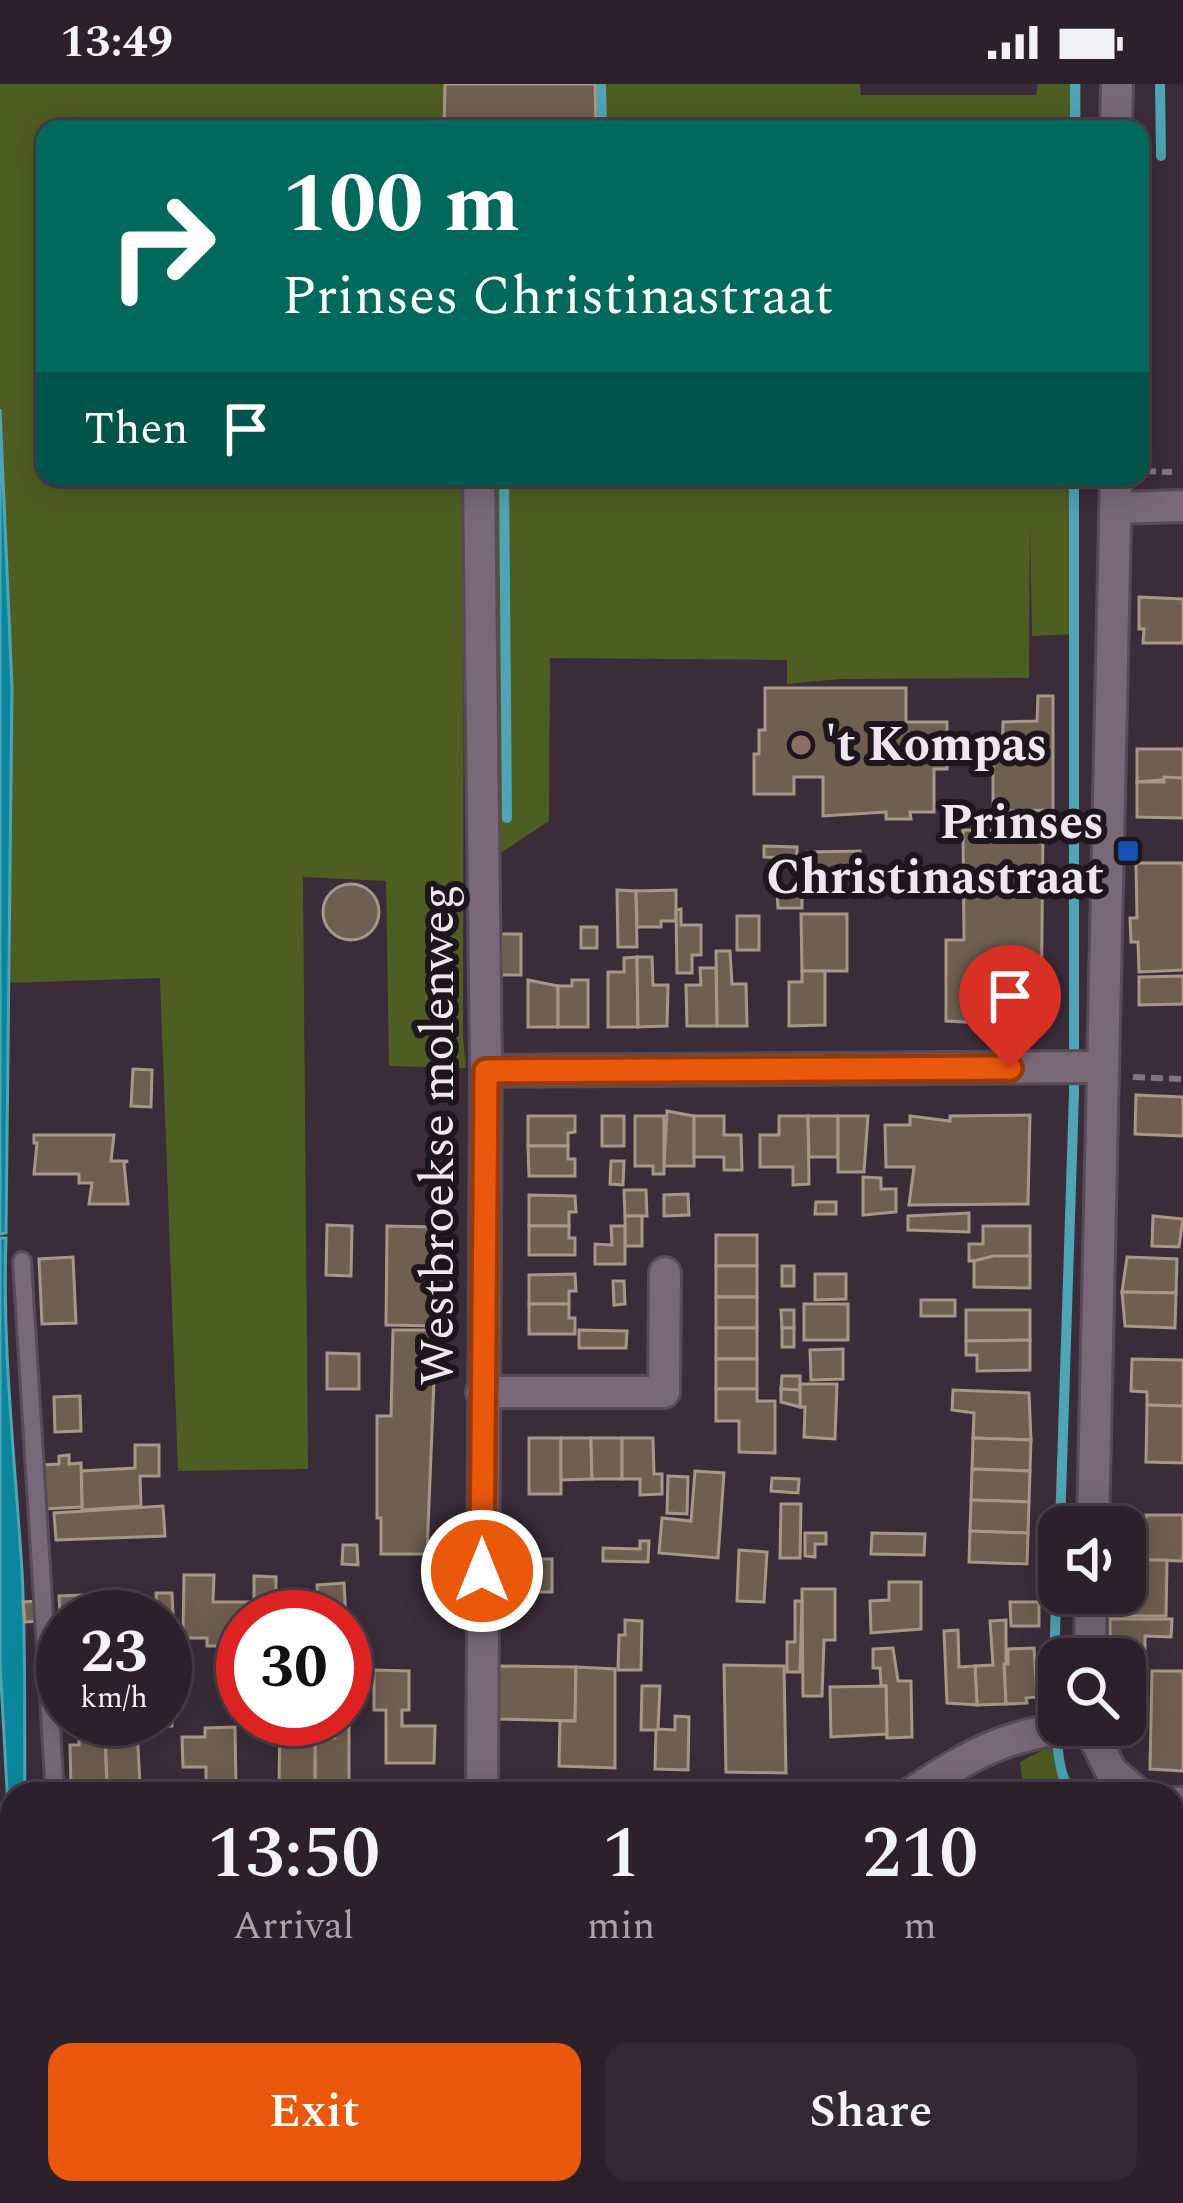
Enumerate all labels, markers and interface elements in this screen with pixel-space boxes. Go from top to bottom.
text: 13:49 [60,8,173,77]
text: 100 m [282,141,520,269]
icon: right [84,168,240,324]
text: Prinses Christinastraat [282,256,834,338]
text: Then [84,395,189,464]
icon: arrive [213,396,279,462]
place label: 't Kompas [825,709,1047,782]
marker: 't Kompas [788,732,814,758]
place label: Prinses Christinastraat [766,787,1104,915]
marker: Prinses Christinastraat [1115,838,1141,864]
street label: Westbroekse molenweg [402,884,475,1386]
pin [959,945,1061,1068]
icon: arrive [977,963,1043,1029]
map controls [1038,1506,1146,1746]
button: sound [1038,1506,1146,1614]
position arrow [419,1508,545,1634]
speed limit sign: 30 [216,1590,372,1746]
text: 23 [80,1607,148,1699]
button: search [1038,1638,1146,1746]
text: km/h [80,1675,148,1721]
text: 13:50 [207,1800,380,1909]
text: 1 [602,1800,640,1909]
text: 210 [862,1800,978,1909]
text: Arrival [233,1897,354,1956]
text: min [587,1897,655,1956]
text: m [903,1897,937,1956]
button: Exit [48,2043,581,2181]
button: Share [605,2043,1137,2181]

